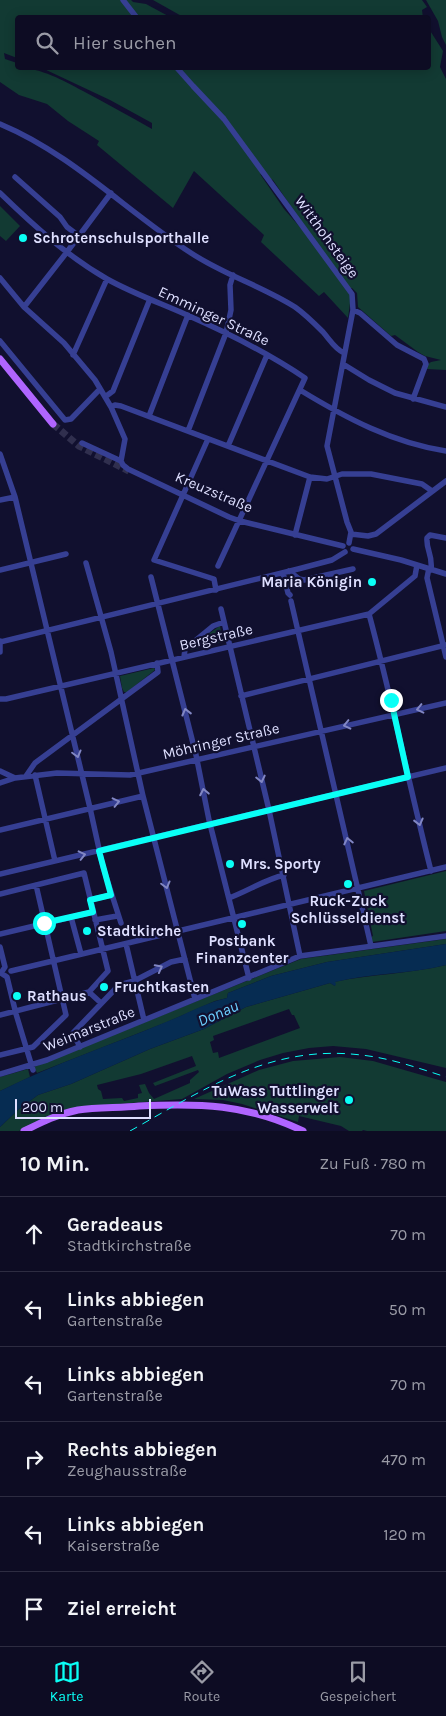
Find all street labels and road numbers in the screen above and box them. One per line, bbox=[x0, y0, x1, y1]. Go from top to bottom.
street label: Witthohsteige bbox=[291, 192, 363, 282]
street label: Emminger Straße bbox=[156, 282, 272, 350]
street label: Kreuzstraße bbox=[172, 468, 256, 516]
street label: Bergstraße bbox=[178, 620, 254, 654]
street label: Möhringer Straße bbox=[161, 719, 281, 763]
street label: Weimarstraße bbox=[41, 1003, 137, 1055]

